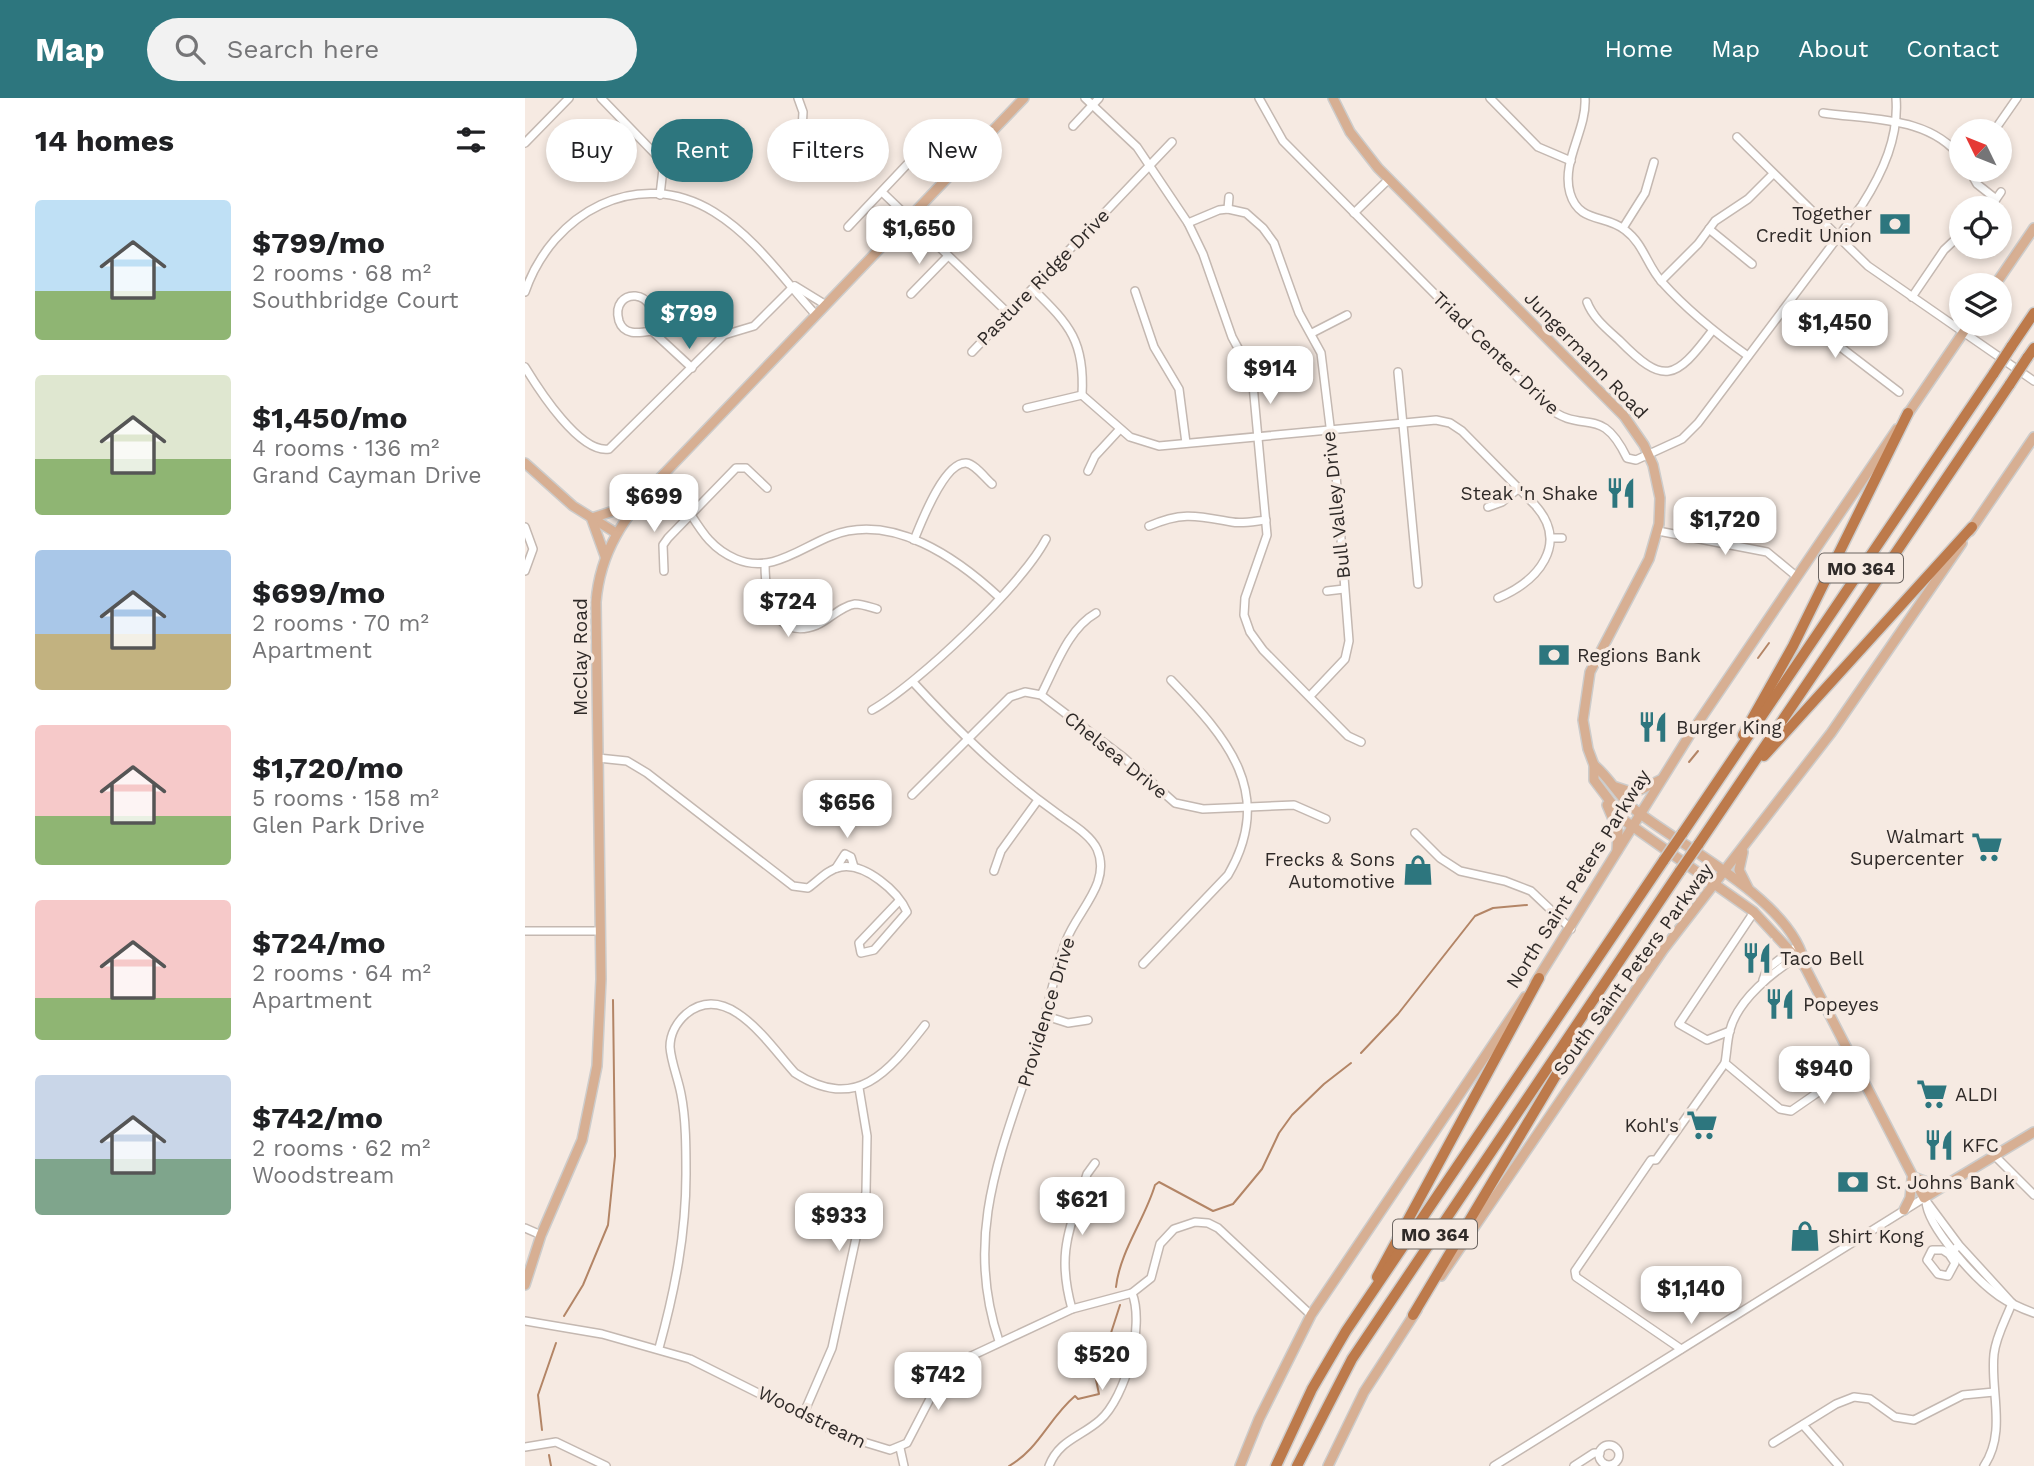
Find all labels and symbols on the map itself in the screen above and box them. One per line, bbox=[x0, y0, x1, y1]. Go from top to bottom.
north arrow bbox=[1949, 119, 2013, 182]
place label: Together Credit Union bbox=[1756, 202, 1872, 247]
street label: Pasture Ridge Drive bbox=[972, 204, 1114, 350]
pin: $1,650 bbox=[862, 206, 976, 266]
bank icon: Together Credit Union bbox=[1878, 207, 1912, 241]
street label: Triad Center Drive bbox=[1428, 286, 1564, 420]
street label: Jungermann Road bbox=[1519, 287, 1653, 423]
pin: $799 bbox=[648, 292, 730, 351]
pin: $1,450 bbox=[1778, 300, 1892, 360]
pin: $914 bbox=[1229, 346, 1311, 406]
street label: Bull Valley Drive bbox=[1317, 430, 1355, 580]
pin: $699 bbox=[613, 474, 695, 534]
restaurant icon: Steak 'n Shake bbox=[1604, 476, 1638, 510]
place label: Steak 'n Shake bbox=[1461, 482, 1598, 505]
pin: $1,720 bbox=[1668, 498, 1782, 557]
road number: MO 364 bbox=[1819, 554, 1903, 582]
pin: $724 bbox=[747, 580, 829, 639]
street label: McClay Road bbox=[569, 598, 592, 716]
bank icon: Regions Bank bbox=[1537, 638, 1571, 672]
place label: Regions Bank bbox=[1577, 644, 1701, 667]
street label: Chelsea Drive bbox=[1060, 706, 1172, 804]
restaurant icon: Burger King bbox=[1636, 710, 1670, 744]
place label: Burger King bbox=[1676, 716, 1783, 739]
street label: North Saint Peters Parkway bbox=[1501, 765, 1655, 993]
pin: $656 bbox=[806, 780, 888, 840]
place label: Walmart Supercenter bbox=[1850, 825, 1964, 870]
supermarket icon: Walmart Supercenter bbox=[1970, 830, 2004, 864]
place label: Frecks & Sons Automotive bbox=[1264, 848, 1395, 893]
shop icon: Frecks & Sons Automotive bbox=[1401, 853, 1435, 887]
street label: South Saint Peters Parkway bbox=[1548, 858, 1718, 1080]
street label: Providence Drive bbox=[1012, 934, 1080, 1090]
restaurant icon: Taco Bell bbox=[1740, 941, 1774, 975]
place label: Taco Bell bbox=[1780, 947, 1864, 970]
restaurant icon: Popeyes bbox=[1763, 987, 1797, 1021]
place label: Popeyes bbox=[1803, 993, 1879, 1016]
pin: $940 bbox=[1783, 1046, 1865, 1106]
supermarket icon: ALDI bbox=[1915, 1077, 1949, 1111]
place label: ALDI bbox=[1955, 1083, 1998, 1106]
supermarket icon: Kohl's bbox=[1685, 1108, 1719, 1142]
place label: Kohl's bbox=[1625, 1114, 1679, 1137]
restaurant icon: KFC bbox=[1922, 1128, 1956, 1162]
place label: KFC bbox=[1962, 1134, 1999, 1157]
bank icon: St. Johns Bank bbox=[1836, 1165, 1870, 1199]
place label: St. Johns Bank bbox=[1876, 1171, 2015, 1194]
pin: $621 bbox=[1041, 1178, 1123, 1237]
pin: $933 bbox=[798, 1194, 880, 1253]
road number: MO 364 bbox=[1393, 1219, 1477, 1248]
shop icon: Shirt Kong bbox=[1788, 1219, 1822, 1253]
place label: Shirt Kong bbox=[1828, 1225, 1924, 1248]
pin: $1,140 bbox=[1634, 1266, 1748, 1326]
pin: $520 bbox=[1061, 1332, 1143, 1392]
pin: $742 bbox=[897, 1352, 979, 1412]
street label: Woodstream bbox=[754, 1381, 870, 1453]

